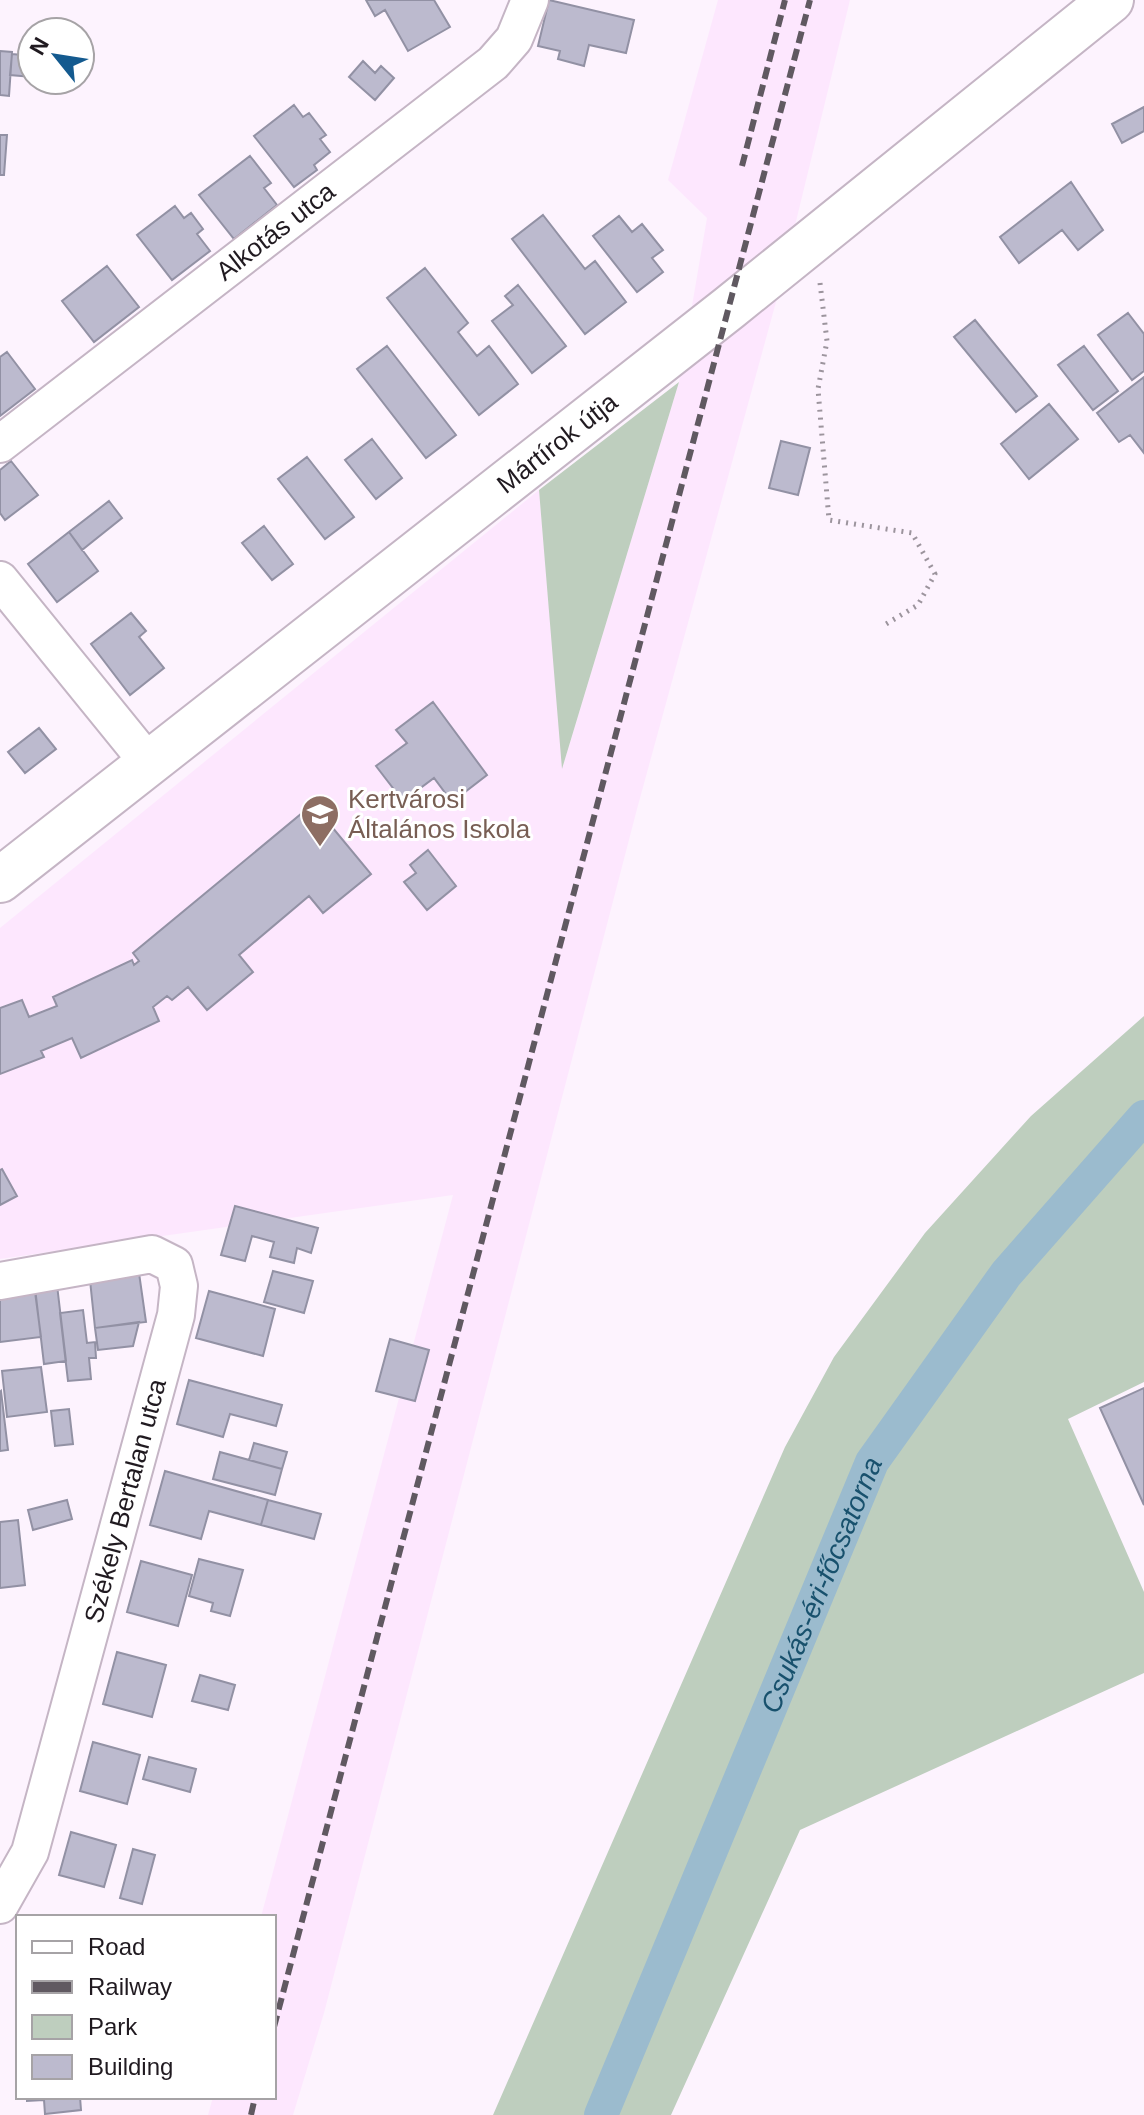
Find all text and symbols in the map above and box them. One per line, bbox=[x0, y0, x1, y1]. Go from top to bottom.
north arrow bbox=[16, 16, 96, 96]
text: N bbox=[24, 33, 54, 59]
street label: Alkotás utca bbox=[210, 176, 341, 286]
street label: Mártírok útja bbox=[491, 386, 624, 499]
place label: Kertvárosi Általános Iskola bbox=[348, 784, 531, 844]
school or university icon: Kertvárosi Általános Iskola bbox=[299, 793, 341, 848]
street label: Székely Bertalan utca bbox=[78, 1375, 172, 1626]
water label: Csukás-éri-főcsatorna bbox=[755, 1453, 888, 1717]
legend bbox=[16, 1915, 276, 2099]
text: Road bbox=[88, 1933, 145, 1960]
text: Railway bbox=[88, 1973, 172, 2000]
text: Park bbox=[88, 2013, 138, 2040]
text: Building bbox=[88, 2053, 173, 2080]

